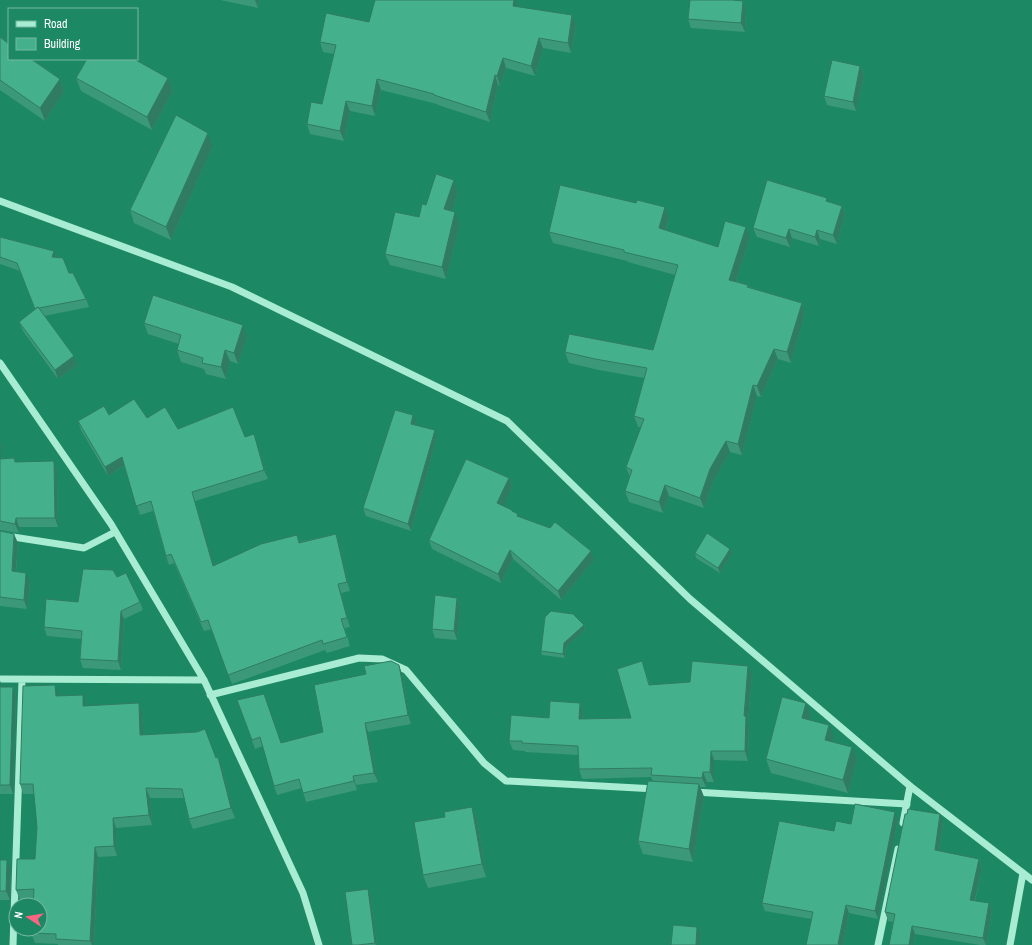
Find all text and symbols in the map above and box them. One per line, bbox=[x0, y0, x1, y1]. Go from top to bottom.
legend bbox=[8, 8, 138, 60]
text: Road bbox=[44, 16, 68, 32]
text: Building bbox=[44, 36, 81, 52]
north arrow bbox=[8, 897, 48, 937]
text: N bbox=[11, 910, 26, 920]

